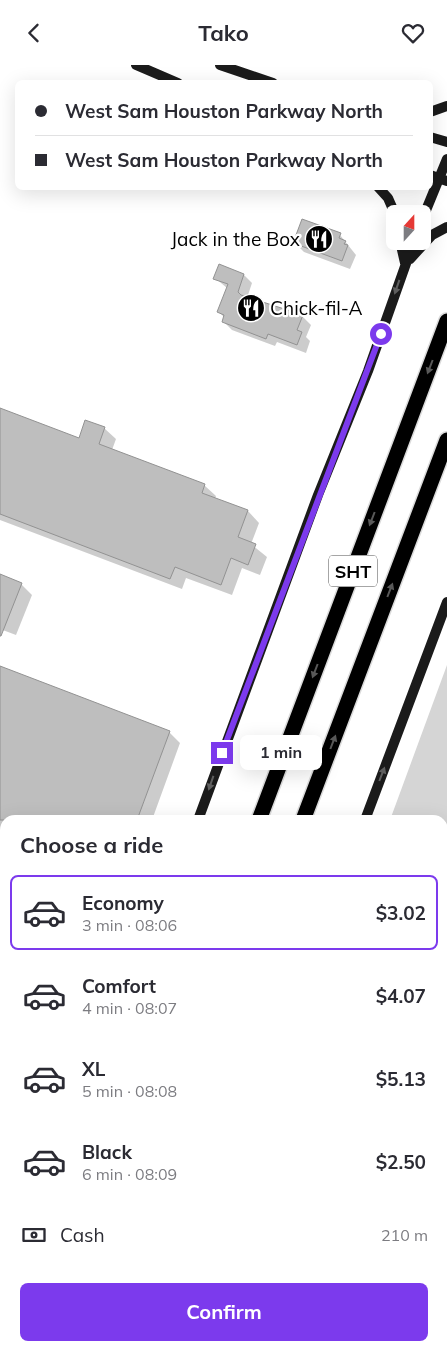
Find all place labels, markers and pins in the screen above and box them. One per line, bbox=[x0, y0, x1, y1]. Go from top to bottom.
restaurant icon: Jack in the Box bbox=[304, 224, 334, 254]
place label: Jack in the Box bbox=[171, 227, 300, 251]
restaurant icon: Chick-fil-A bbox=[236, 293, 266, 323]
place label: Chick-fil-A bbox=[270, 296, 363, 320]

